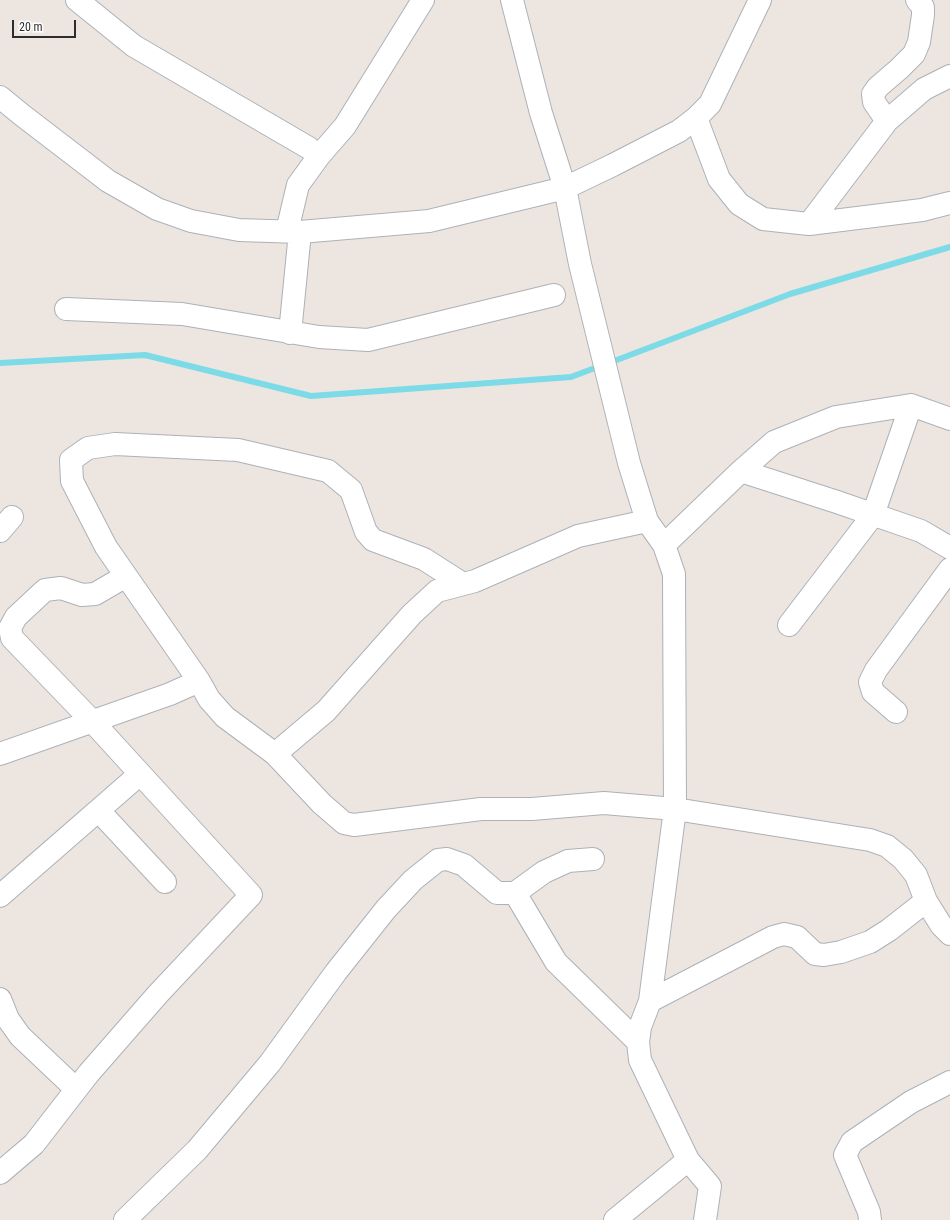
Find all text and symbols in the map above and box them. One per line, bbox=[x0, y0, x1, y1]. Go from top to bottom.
scale bar bbox=[14, 12, 78, 38]
text: 20 m bbox=[19, 20, 43, 34]

